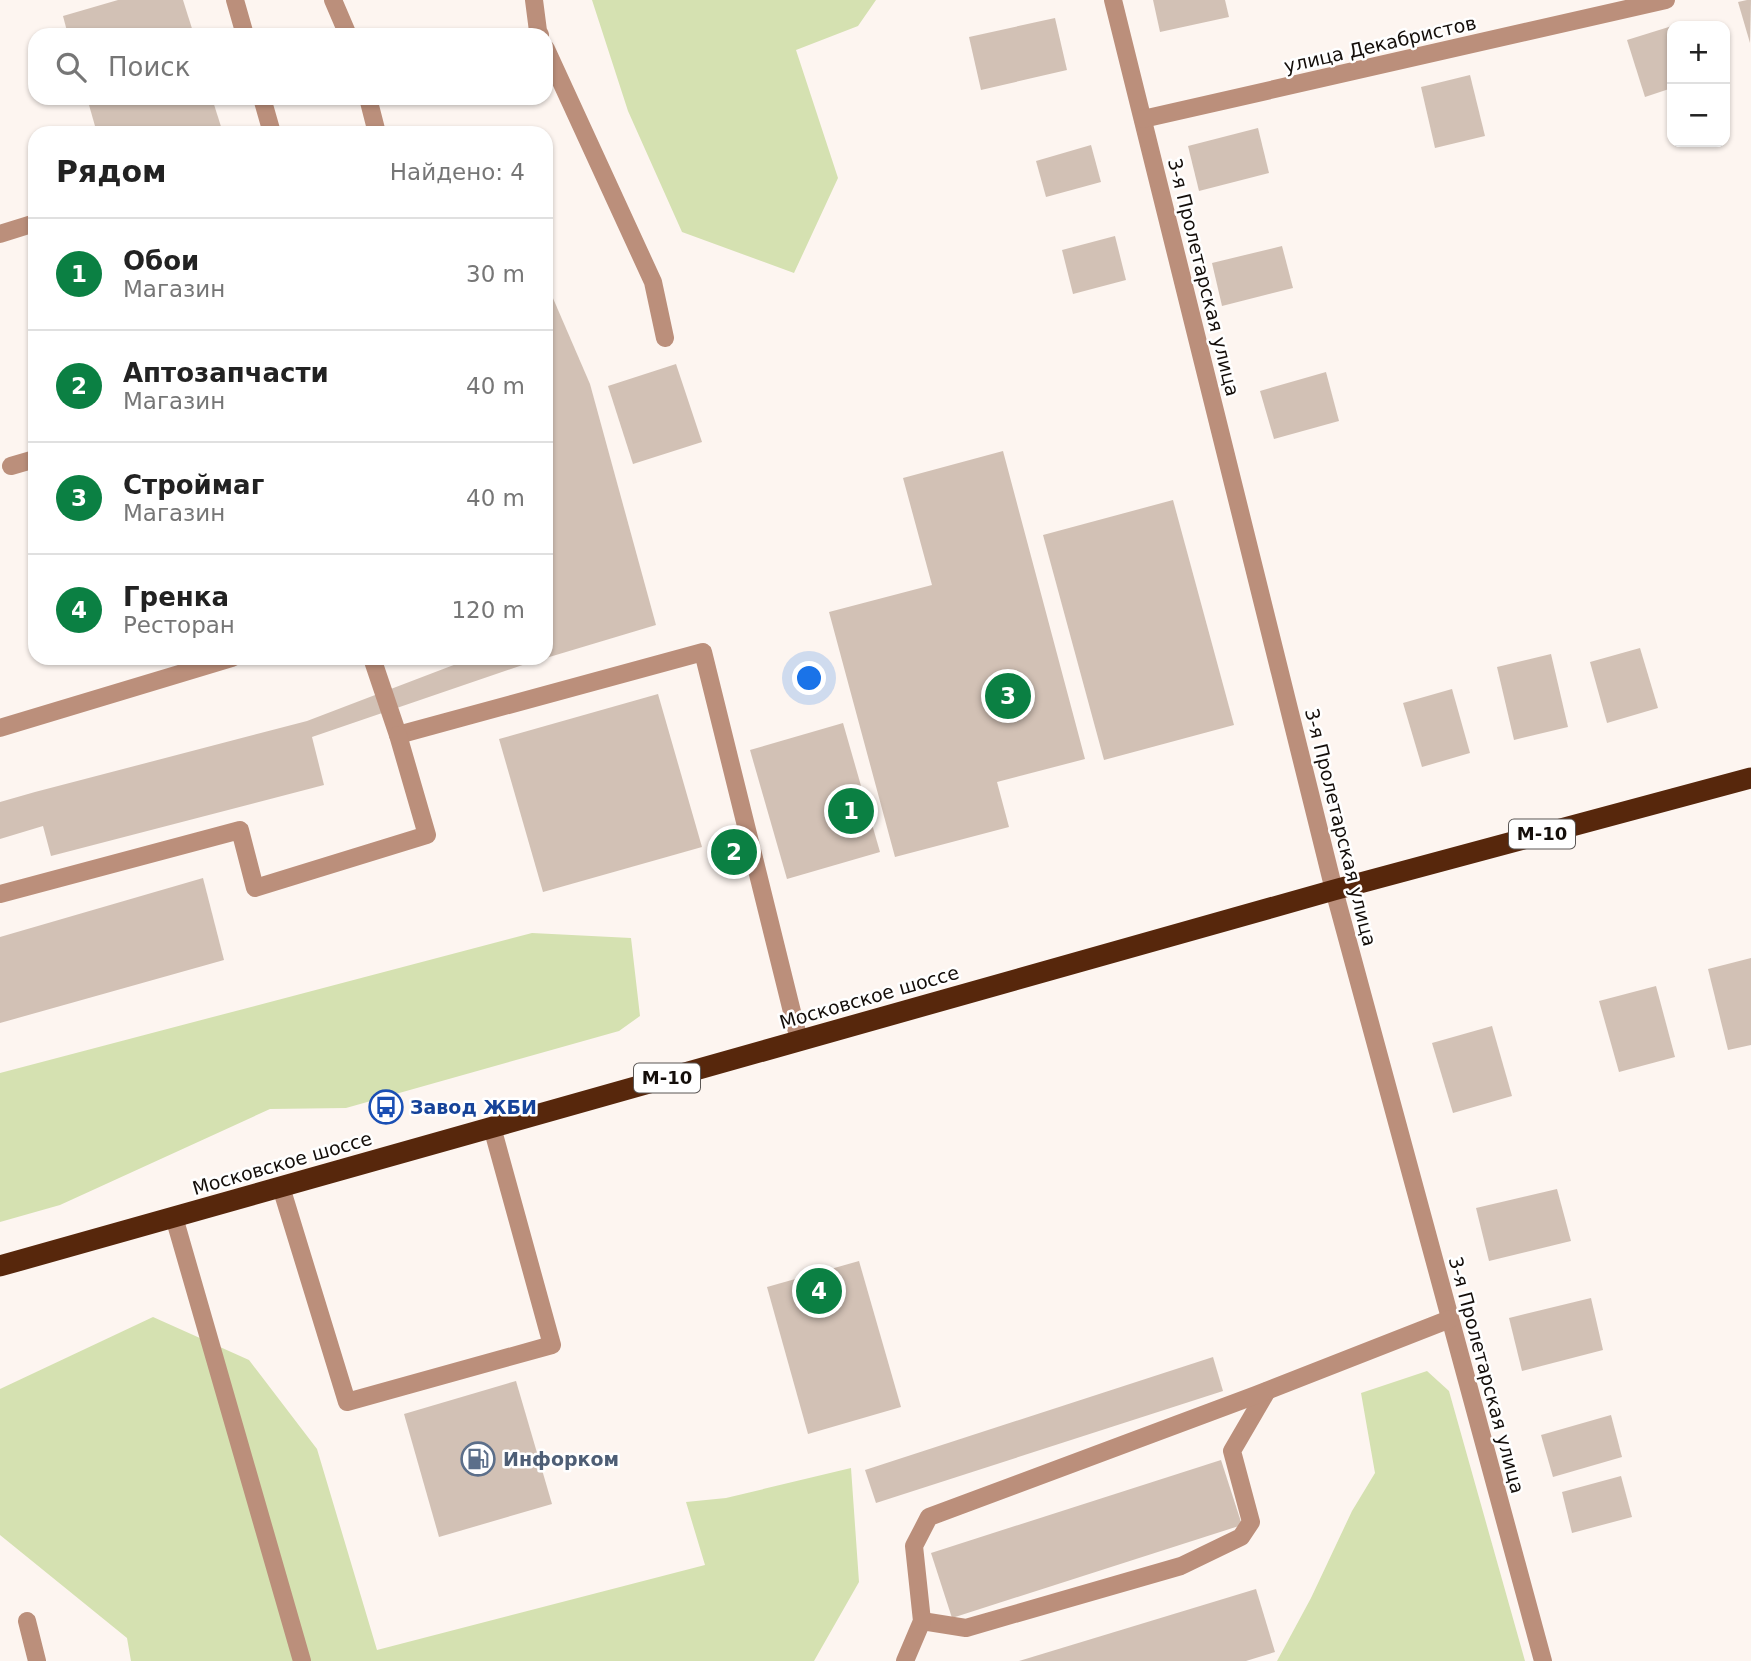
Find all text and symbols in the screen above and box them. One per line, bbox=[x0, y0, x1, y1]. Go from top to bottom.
street label: улица Декабристов bbox=[1282, 11, 1478, 77]
map controls bbox=[1667, 21, 1730, 147]
button: + bbox=[1667, 21, 1730, 84]
search box bbox=[28, 28, 553, 105]
icon: search bbox=[52, 48, 90, 86]
text: Поиск bbox=[108, 52, 190, 82]
button: − bbox=[1667, 84, 1730, 147]
text: Рядом bbox=[56, 154, 167, 189]
street label: 3-я Пролетарская улица bbox=[1164, 156, 1244, 398]
text: Найдено: 4 bbox=[390, 159, 525, 185]
text: Обои bbox=[123, 246, 199, 276]
text: 1 bbox=[71, 261, 87, 287]
text: 30 m bbox=[466, 261, 525, 287]
text: Магазин bbox=[123, 276, 225, 302]
text: Аптозапчасти bbox=[123, 358, 329, 388]
text: 2 bbox=[71, 373, 87, 399]
text: 40 m bbox=[466, 373, 525, 399]
text: Магазин bbox=[123, 388, 225, 414]
text: Строймаг bbox=[123, 470, 264, 500]
text: 3 bbox=[71, 485, 87, 511]
text: 40 m bbox=[466, 485, 525, 511]
text: Магазин bbox=[123, 500, 225, 526]
text: Гренка bbox=[123, 582, 229, 612]
text: 4 bbox=[71, 597, 87, 623]
text: 120 m bbox=[451, 597, 525, 623]
text: Ресторан bbox=[123, 612, 235, 638]
your location bbox=[792, 661, 826, 695]
pin: 3 bbox=[985, 670, 1031, 722]
street label: 3-я Пролетарская улица bbox=[1301, 706, 1381, 948]
pin: 1 bbox=[828, 785, 874, 837]
road number: М-10 bbox=[1509, 820, 1575, 848]
pin: 2 bbox=[711, 826, 757, 878]
street label: Московское шоссе bbox=[777, 961, 961, 1033]
road number: М-10 bbox=[634, 1064, 700, 1092]
bus stop icon: Завод ЖБИ bbox=[367, 1088, 405, 1126]
place label: Завод ЖБИ bbox=[410, 1096, 537, 1118]
street label: Московское шоссе bbox=[190, 1127, 374, 1199]
street label: 3-я Пролетарская улица bbox=[1445, 1254, 1529, 1496]
pin: 4 bbox=[796, 1265, 842, 1317]
fuel station icon: Инфорком bbox=[459, 1440, 497, 1478]
place label: Инфорком bbox=[503, 1448, 619, 1470]

